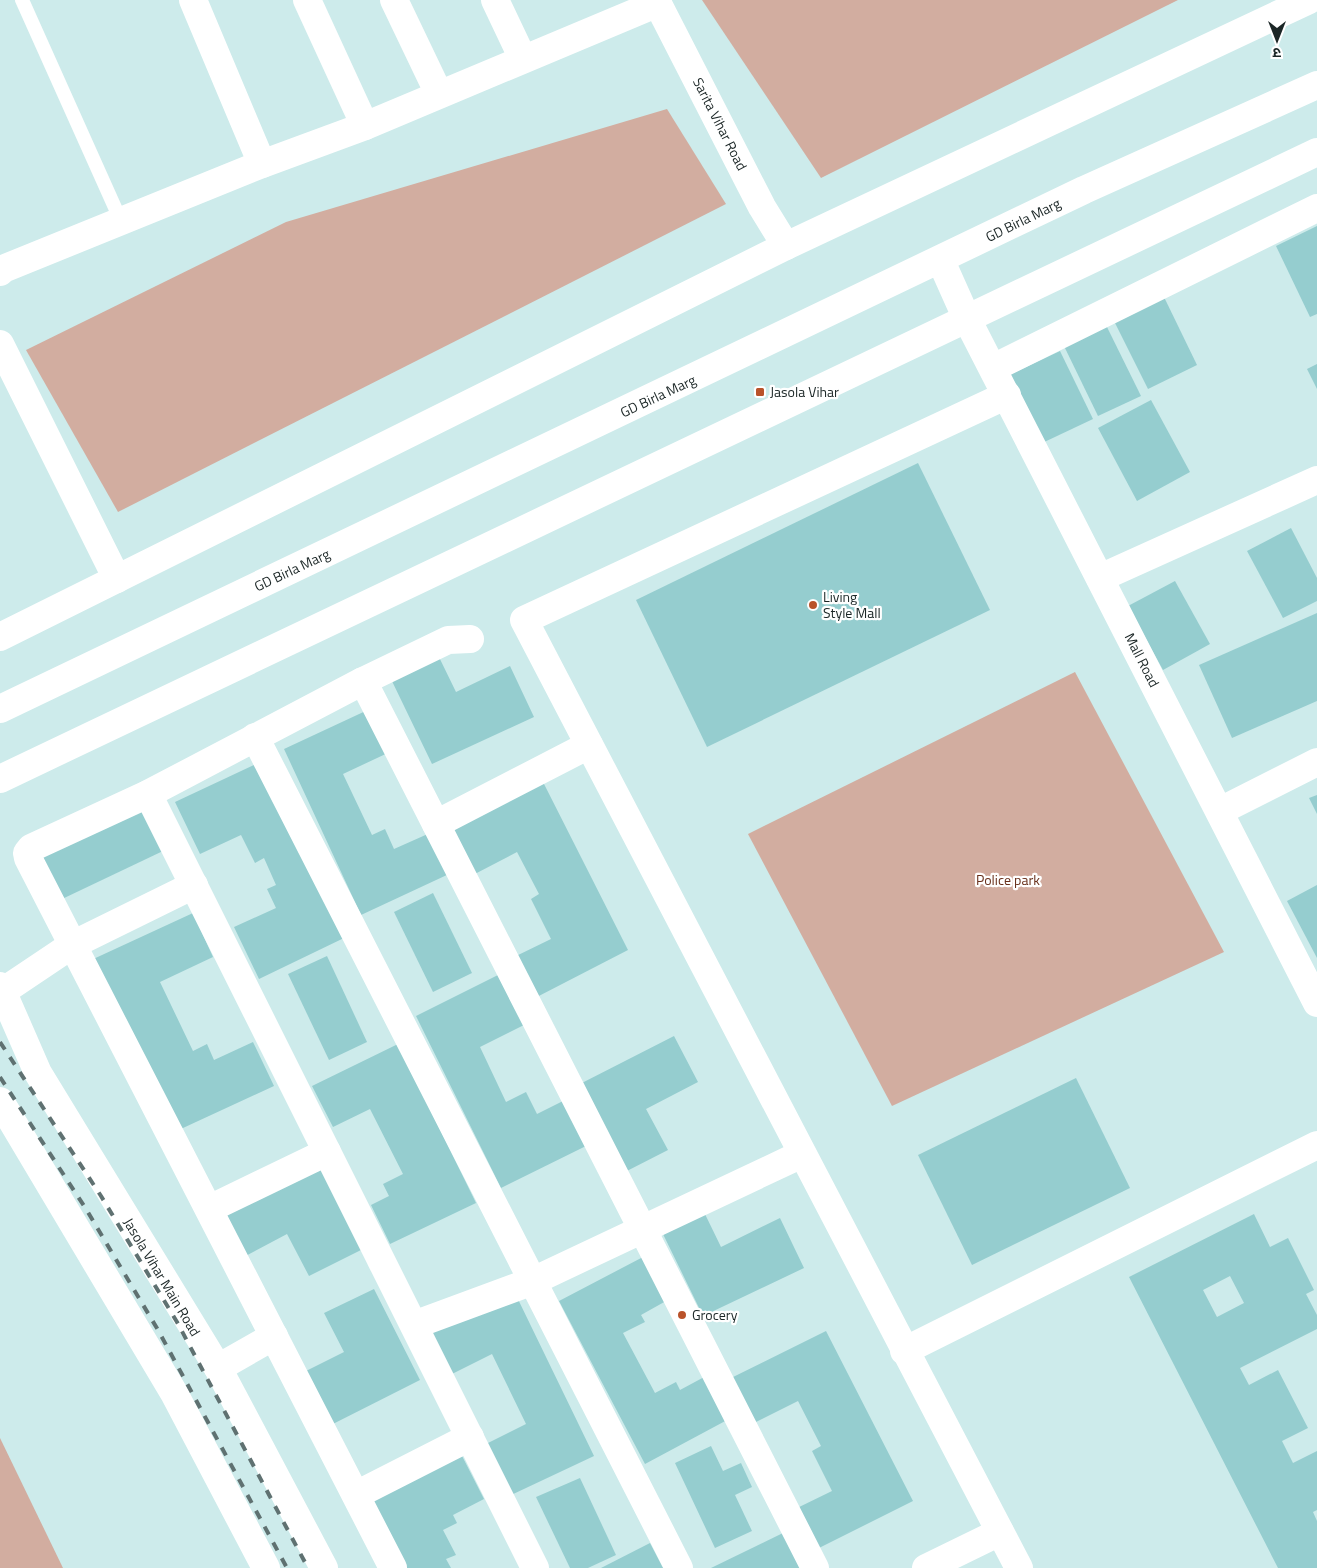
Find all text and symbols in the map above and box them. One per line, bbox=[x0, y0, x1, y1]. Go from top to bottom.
north arrow bbox=[1252, 15, 1302, 65]
text: उ bbox=[1272, 43, 1281, 64]
street label: Sarita Vihar Road bbox=[688, 74, 753, 174]
street label: GD Birla Marg bbox=[982, 192, 1064, 247]
street label: GD Birla Marg bbox=[617, 369, 699, 422]
place label: Jasola Vihar bbox=[770, 381, 839, 402]
marker: Jasola Vihar bbox=[754, 386, 766, 398]
street label: GD Birla Marg bbox=[251, 543, 333, 596]
place label: Living Style Mall bbox=[823, 586, 881, 623]
marker: Living Style Mall bbox=[807, 599, 819, 611]
street label: Mall Road bbox=[1120, 629, 1165, 691]
park label: Police park bbox=[976, 869, 1040, 890]
street label: Jasola Vihar Main Road bbox=[119, 1214, 206, 1340]
place label: Grocery bbox=[692, 1304, 738, 1325]
marker: Grocery bbox=[676, 1309, 688, 1321]

